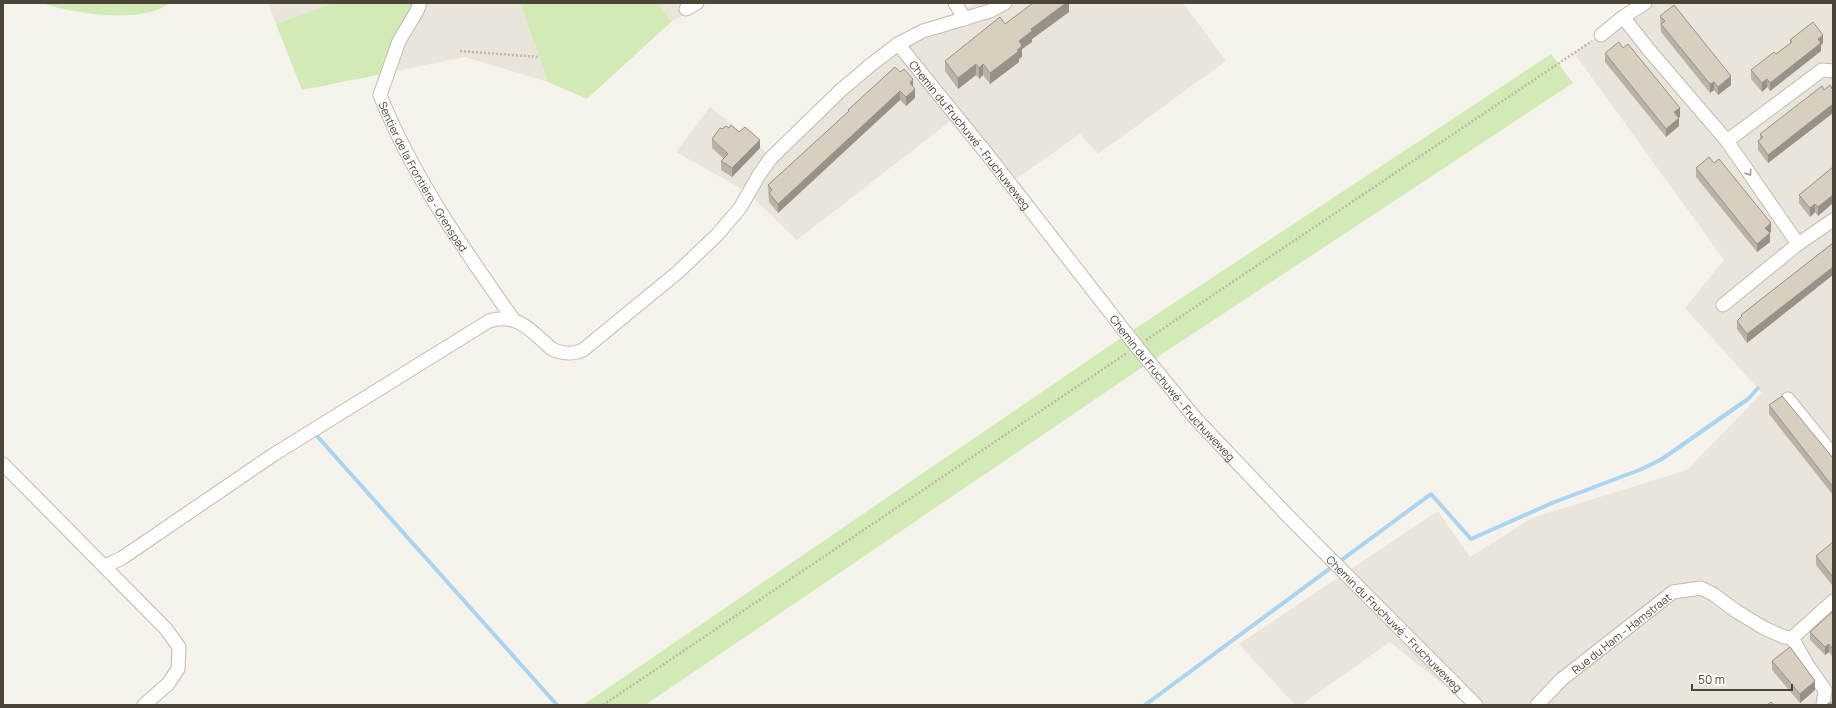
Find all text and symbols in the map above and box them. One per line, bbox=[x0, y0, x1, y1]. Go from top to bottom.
street label: Chemin du Fruchuwé - Fruchuweweg bbox=[906, 57, 1035, 212]
street label: Sentier de la Frontière - Grenspad bbox=[376, 99, 471, 254]
one-way arrow bbox=[1744, 169, 1752, 176]
street label: Chemin du Fruchuwé - Fruchuweweg bbox=[1107, 311, 1239, 464]
street label: Chemin du Fruchuwé - Fruchuweweg bbox=[1324, 552, 1466, 695]
street label: Rue du Ham - Hamstraat bbox=[1568, 589, 1674, 677]
scale bar bbox=[1692, 666, 1792, 692]
text: 50 m bbox=[1698, 671, 1725, 688]

